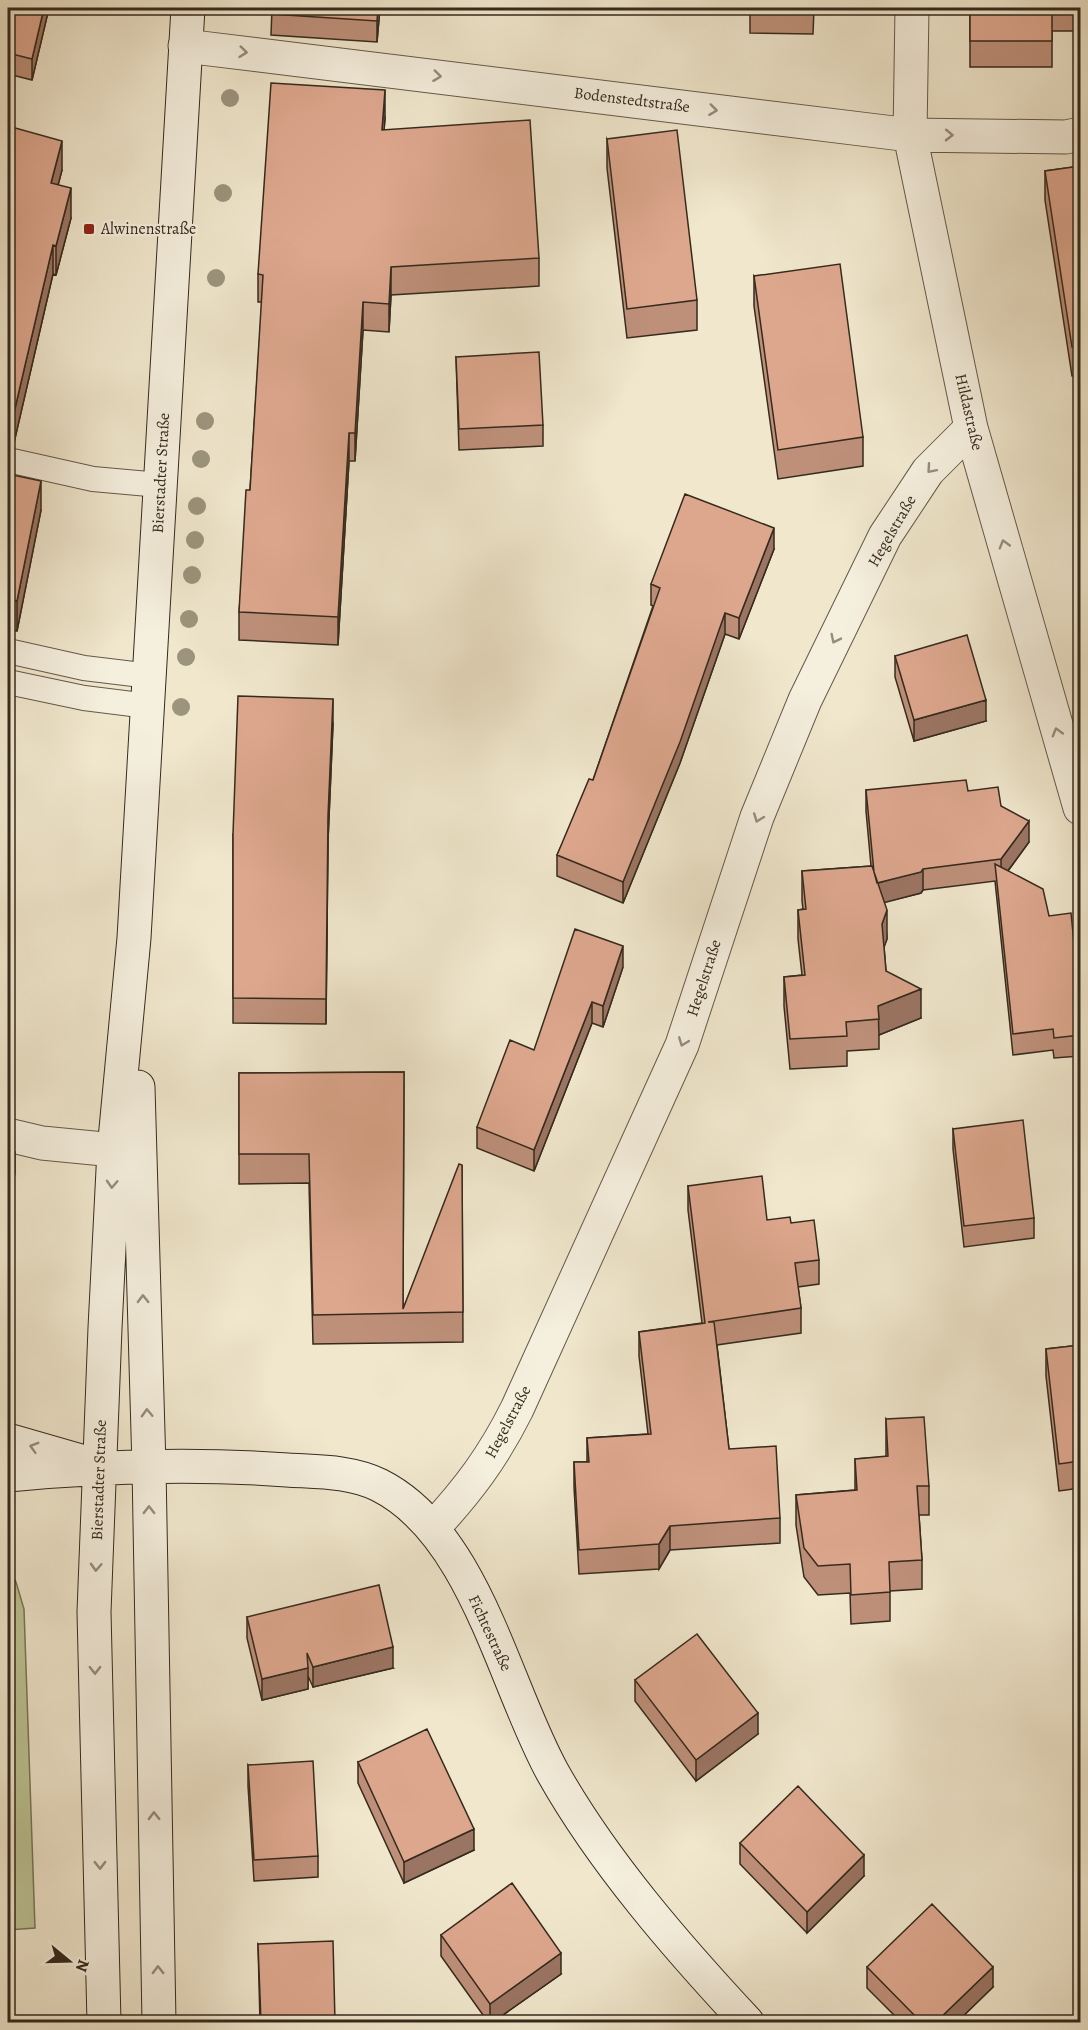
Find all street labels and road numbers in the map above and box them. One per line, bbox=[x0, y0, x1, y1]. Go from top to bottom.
street label: Bodenstedtstraße bbox=[573, 82, 691, 118]
street label: Hildastraße bbox=[949, 371, 989, 453]
street label: Bierstadter Straße bbox=[147, 412, 175, 534]
street label: Hegelstraße bbox=[863, 491, 921, 571]
street label: Hegelstraße bbox=[681, 937, 727, 1019]
street label: Hegelstraße bbox=[480, 1382, 536, 1462]
street label: Bierstadter Straße bbox=[86, 1419, 112, 1541]
street label: Fichtestraße bbox=[463, 1591, 517, 1675]

